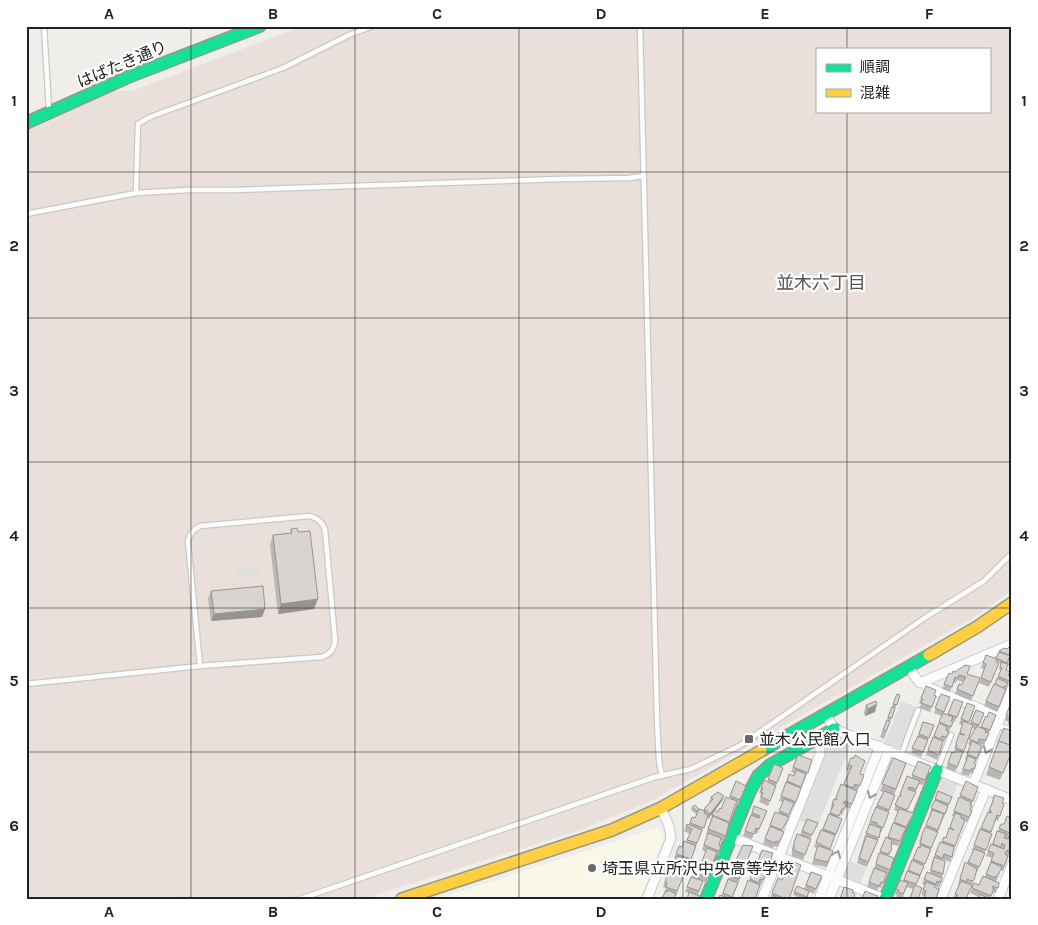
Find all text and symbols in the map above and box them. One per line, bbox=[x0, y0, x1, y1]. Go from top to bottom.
text: A bbox=[104, 4, 114, 23]
text: B bbox=[268, 4, 278, 23]
text: C bbox=[432, 4, 442, 23]
text: D bbox=[596, 4, 607, 23]
text: E bbox=[760, 4, 770, 23]
text: F bbox=[925, 4, 934, 23]
street label: はばたき通り bbox=[74, 36, 170, 92]
legend bbox=[816, 48, 990, 112]
text: 順調 bbox=[860, 58, 890, 76]
text: 混雑 bbox=[860, 84, 890, 102]
text: 1 bbox=[11, 91, 17, 110]
text: 1 bbox=[1021, 91, 1027, 110]
text: 2 bbox=[9, 236, 19, 255]
text: 2 bbox=[1019, 236, 1029, 255]
district label: 並木六丁目 bbox=[776, 272, 866, 294]
text: 3 bbox=[9, 381, 19, 400]
text: 3 bbox=[1019, 381, 1029, 400]
text: 4 bbox=[9, 526, 19, 545]
text: 4 bbox=[1019, 526, 1029, 545]
text: 5 bbox=[9, 671, 19, 690]
text: 5 bbox=[1019, 671, 1029, 690]
place label: 並木公民館入口 bbox=[759, 730, 871, 749]
marker: 並木公民館入口 bbox=[743, 733, 755, 745]
one-way arrow bbox=[983, 746, 993, 754]
one-way arrow bbox=[867, 790, 877, 799]
text: 6 bbox=[9, 816, 19, 835]
text: 6 bbox=[1019, 816, 1029, 835]
one-way arrow bbox=[831, 850, 841, 858]
place label: 埼玉県立所沢中央高等学校 bbox=[602, 859, 794, 878]
marker: 埼玉県立所沢中央高等学校 bbox=[586, 862, 598, 874]
text: A bbox=[104, 902, 114, 921]
text: B bbox=[268, 902, 278, 921]
text: C bbox=[432, 902, 442, 921]
text: D bbox=[596, 902, 607, 921]
text: E bbox=[760, 902, 770, 921]
text: F bbox=[925, 902, 934, 921]

